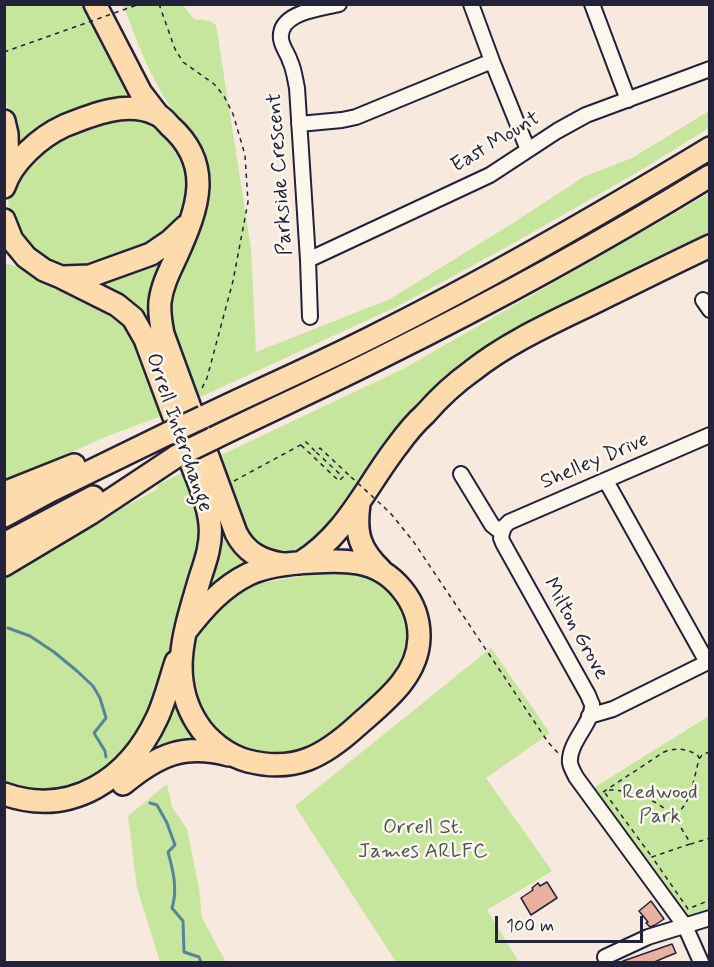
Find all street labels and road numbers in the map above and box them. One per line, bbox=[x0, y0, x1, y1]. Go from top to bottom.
street label: Parkside Crescent bbox=[263, 92, 299, 256]
street label: East Mount bbox=[447, 107, 545, 179]
street label: Orrell Interchange bbox=[139, 350, 217, 516]
street label: Shelley Drive bbox=[537, 428, 653, 496]
street label: Milton Grove bbox=[537, 574, 613, 684]

